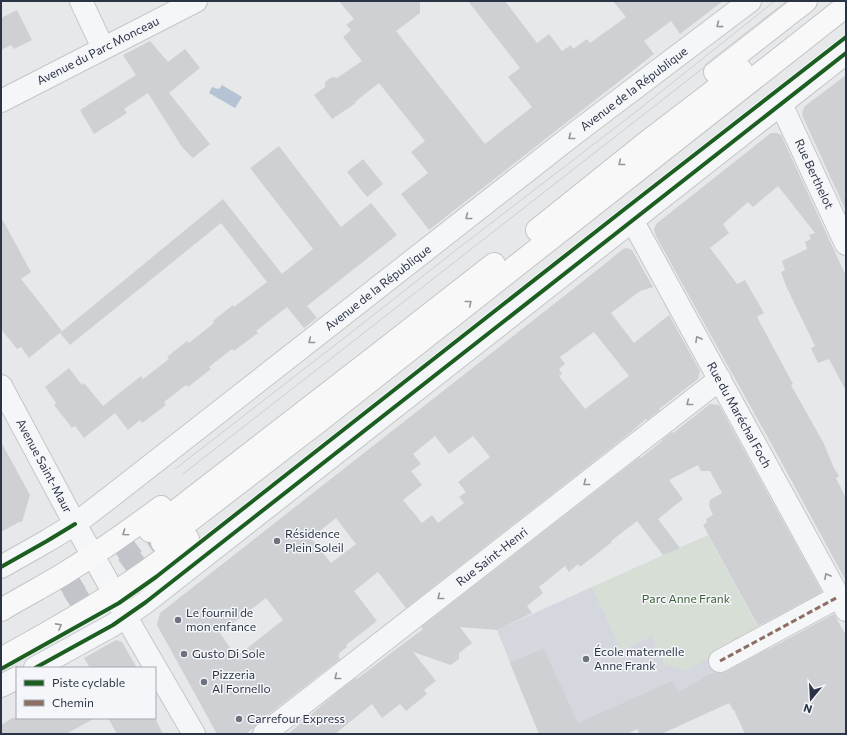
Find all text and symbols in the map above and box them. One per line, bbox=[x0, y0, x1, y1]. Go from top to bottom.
street label: Avenue du Parc Monceau bbox=[34, 13, 161, 87]
one-way arrow bbox=[716, 20, 723, 27]
street label: Avenue de la République bbox=[577, 43, 690, 133]
one-way arrow bbox=[568, 133, 575, 140]
street label: Rue Berthelot bbox=[793, 136, 837, 211]
one-way arrow bbox=[618, 158, 626, 165]
one-way arrow bbox=[466, 213, 473, 220]
street label: Avenue de la République bbox=[322, 242, 433, 333]
one-way arrow bbox=[464, 301, 471, 308]
one-way arrow bbox=[308, 336, 315, 343]
one-way arrow bbox=[695, 336, 703, 343]
street label: Rue du Maréchal Foch bbox=[705, 359, 775, 470]
one-way arrow bbox=[687, 398, 694, 405]
street label: Avenue Saint-Maur bbox=[14, 416, 76, 515]
one-way arrow bbox=[584, 478, 591, 485]
street label: Rue Saint-Henri bbox=[453, 524, 530, 588]
place label: Résidence Plein Soleil bbox=[285, 526, 344, 554]
one-way arrow bbox=[123, 528, 130, 535]
marker: Résidence Plein Soleil bbox=[272, 536, 282, 546]
one-way arrow bbox=[825, 573, 832, 580]
park label: Parc Anne Frank bbox=[642, 591, 731, 605]
one-way arrow bbox=[437, 592, 444, 599]
place label: Le fournil de mon enfance bbox=[186, 605, 256, 633]
marker: Le fournil de mon enfance bbox=[173, 615, 183, 625]
one-way arrow bbox=[55, 624, 62, 631]
place label: École maternelle Anne Frank bbox=[594, 644, 684, 672]
place label: Gusto Di Sole bbox=[192, 646, 265, 660]
marker: Gusto Di Sole bbox=[179, 649, 189, 659]
marker: École maternelle Anne Frank bbox=[581, 654, 591, 664]
legend bbox=[16, 667, 156, 719]
place label: Pizzeria Al Fornello bbox=[212, 667, 271, 695]
one-way arrow bbox=[335, 672, 342, 679]
text: Piste cyclable bbox=[52, 675, 125, 689]
marker: Pizzeria Al Fornello bbox=[199, 677, 209, 687]
north arrow bbox=[791, 679, 831, 719]
text: Chemin bbox=[52, 695, 94, 709]
text: N bbox=[802, 702, 814, 716]
place label: Carrefour Express bbox=[247, 711, 345, 725]
marker: Carrefour Express bbox=[234, 714, 244, 724]

